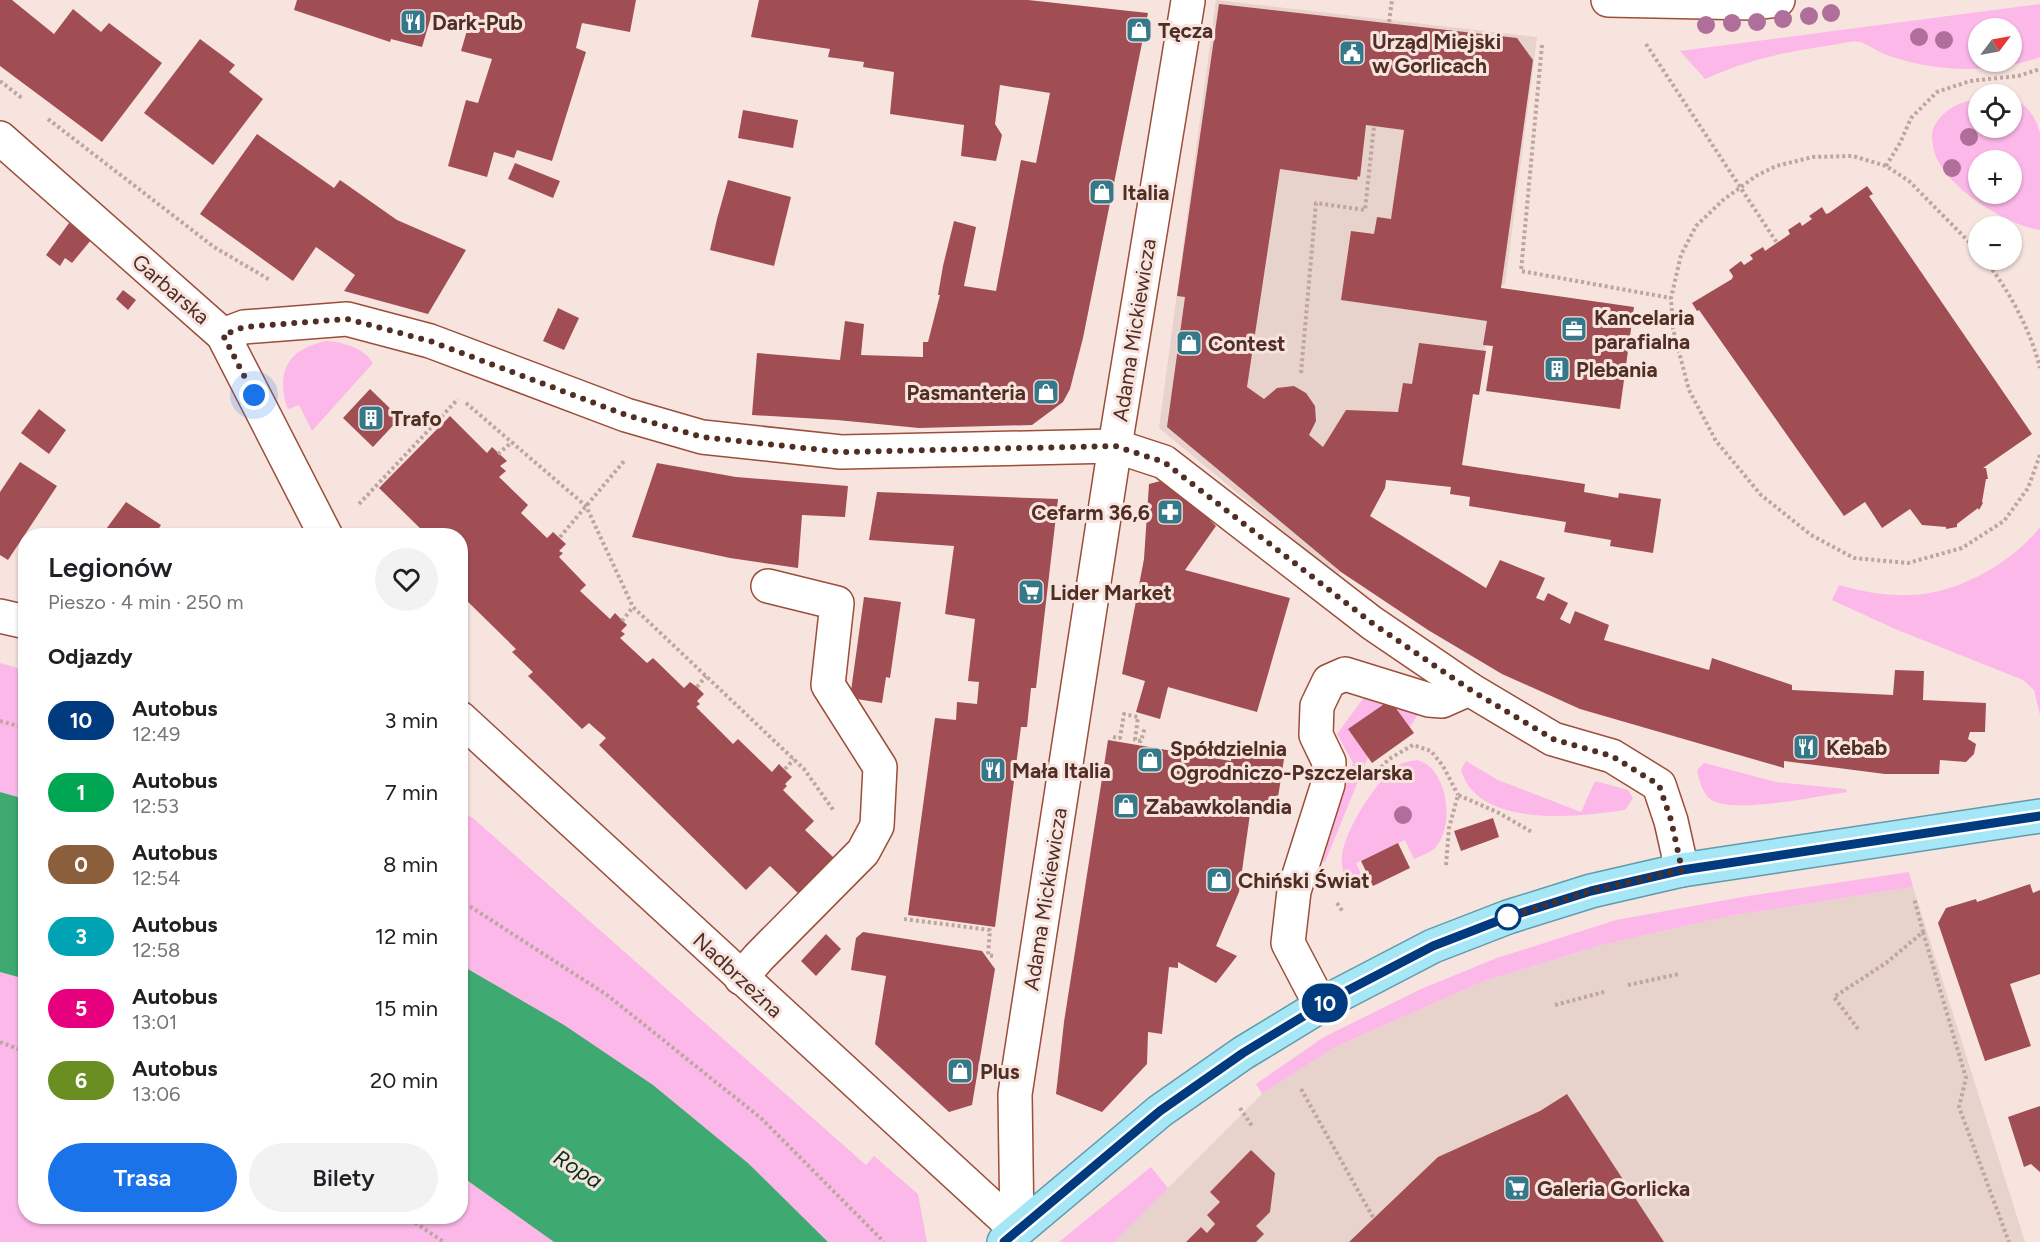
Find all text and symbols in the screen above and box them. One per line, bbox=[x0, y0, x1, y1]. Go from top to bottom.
restaurant icon: Dark-Pub bbox=[398, 7, 428, 37]
place label: Dark-Pub bbox=[432, 10, 523, 35]
shop icon: Tęcza bbox=[1124, 15, 1154, 45]
place label: Tęcza bbox=[1158, 18, 1213, 43]
north arrow bbox=[1968, 18, 2022, 72]
map controls bbox=[1968, 18, 2022, 270]
place label: Urząd Miejski w Gorlicach bbox=[1372, 29, 1501, 78]
public building icon: Urząd Miejski w Gorlicach bbox=[1337, 38, 1367, 68]
button: locate bbox=[1968, 84, 2022, 138]
button: + bbox=[1968, 150, 2022, 204]
shop icon: Italia bbox=[1087, 177, 1117, 207]
place label: Italia bbox=[1122, 180, 1169, 205]
button: − bbox=[1968, 216, 2022, 270]
street label: Adama Mickiewicza bbox=[1107, 237, 1161, 423]
street label: Garbarska bbox=[127, 249, 215, 329]
place label: Kancelaria parafialna bbox=[1594, 305, 1695, 354]
office icon: Kancelaria parafialna bbox=[1559, 314, 1589, 344]
shop icon: Contest bbox=[1174, 328, 1204, 358]
place label: Contest bbox=[1208, 331, 1285, 356]
building icon: Plebania bbox=[1542, 354, 1572, 384]
place label: Plebania bbox=[1576, 357, 1658, 382]
shop icon: Pasmanteria bbox=[1031, 377, 1061, 407]
your location bbox=[239, 380, 269, 410]
place label: Pasmanteria bbox=[907, 380, 1026, 405]
building icon: Trafo bbox=[356, 403, 386, 433]
place label: Trafo bbox=[391, 406, 442, 431]
pharmacy icon: Cefarm 36,6 bbox=[1155, 497, 1185, 527]
place label: Cefarm 36,6 bbox=[1031, 500, 1150, 525]
button: heart bbox=[375, 548, 438, 611]
text: Legionów bbox=[48, 550, 173, 584]
supermarket icon: Lider Market bbox=[1016, 577, 1046, 607]
place label: Lider Market bbox=[1050, 580, 1172, 605]
text: Pieszo · 4 min · 250 m bbox=[48, 590, 243, 614]
text: Odjazdy bbox=[48, 643, 133, 670]
text: Autobus bbox=[132, 695, 218, 722]
text: 3 min bbox=[384, 707, 438, 734]
text: 10 bbox=[70, 708, 92, 733]
text: 12:49 bbox=[132, 722, 180, 746]
restaurant icon: Kebab bbox=[1791, 732, 1821, 762]
place label: Kebab bbox=[1826, 735, 1887, 760]
place label: Spółdzielnia Ogrodniczo-Pszczelarska bbox=[1170, 736, 1413, 785]
shop icon: Spółdzielnia Ogrodniczo-Pszczelarska bbox=[1135, 745, 1165, 775]
restaurant icon: Mała Italia bbox=[978, 755, 1008, 785]
place label: Mała Italia bbox=[1012, 758, 1111, 783]
text: Autobus bbox=[132, 767, 218, 794]
text: 7 min bbox=[385, 779, 438, 806]
text: 1 bbox=[77, 780, 85, 805]
shop icon: Zabawkolandia bbox=[1111, 791, 1141, 821]
text: 12:53 bbox=[132, 794, 179, 818]
place label: Zabawkolandia bbox=[1146, 794, 1292, 819]
street label: Adama Mickiewicza bbox=[1018, 806, 1072, 992]
text: Autobus bbox=[132, 839, 218, 866]
text: 8 min bbox=[383, 851, 438, 878]
text: 0 bbox=[74, 852, 88, 877]
shop icon: Chiński Świat bbox=[1204, 865, 1234, 895]
text: 12:54 bbox=[132, 866, 180, 890]
place label: Chiński Świat bbox=[1238, 868, 1370, 893]
unlabelled marker bbox=[1495, 904, 1521, 930]
text: Autobus bbox=[132, 911, 218, 938]
text: 12 min bbox=[375, 923, 438, 950]
text: 3 bbox=[75, 924, 87, 949]
street label: Nadbrzeżna bbox=[688, 927, 788, 1023]
text: 12:58 bbox=[132, 938, 180, 962]
text: Autobus bbox=[132, 983, 218, 1010]
line badge: 10 bbox=[1298, 984, 1352, 1022]
text: 10 bbox=[1314, 991, 1336, 1016]
text: 15 min bbox=[375, 995, 438, 1022]
text: 5 bbox=[75, 996, 87, 1021]
text: 13:01 bbox=[132, 1010, 177, 1034]
text: Autobus bbox=[132, 1055, 218, 1082]
shop icon: Plus bbox=[945, 1056, 975, 1086]
place label: Plus bbox=[980, 1059, 1020, 1084]
text: 20 min bbox=[370, 1067, 438, 1094]
text: 6 bbox=[75, 1068, 87, 1093]
text: 13:06 bbox=[132, 1082, 180, 1106]
button: Trasa bbox=[48, 1143, 237, 1212]
button: Bilety bbox=[249, 1143, 438, 1212]
water label: Ropa bbox=[549, 1144, 607, 1194]
supermarket icon: Galeria Gorlicka bbox=[1502, 1173, 1532, 1203]
place label: Galeria Gorlicka bbox=[1537, 1176, 1690, 1201]

